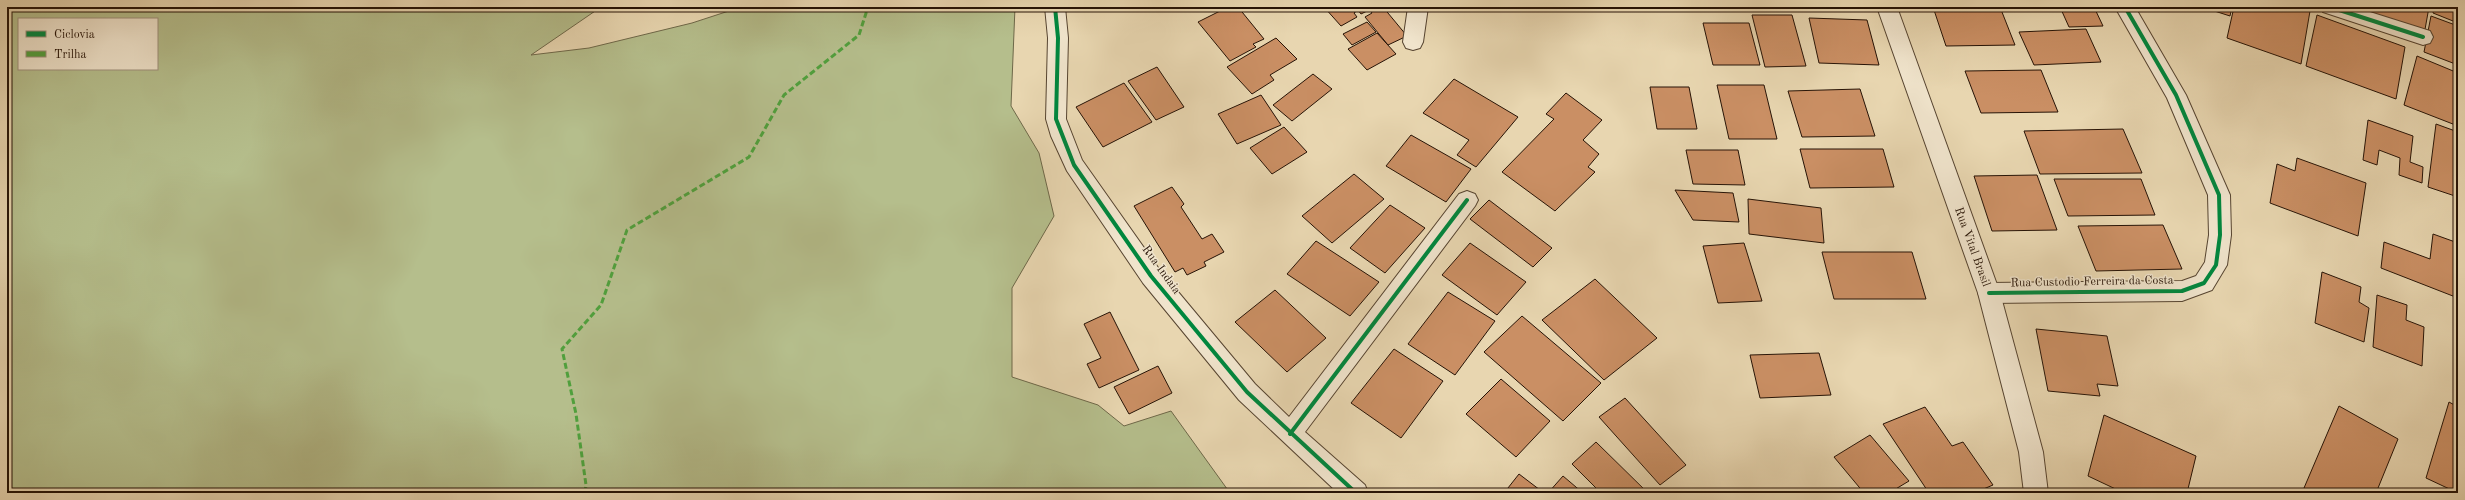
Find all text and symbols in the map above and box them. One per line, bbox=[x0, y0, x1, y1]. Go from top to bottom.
legend bbox=[18, 18, 158, 70]
text: Ciclovia bbox=[54, 29, 95, 41]
text: Trilha bbox=[54, 49, 86, 61]
street label: Rua Vital Brasil bbox=[1952, 206, 1992, 288]
street label: Rua Indaia bbox=[1139, 243, 1183, 297]
street label: Rua Custodio Ferreira da Costa bbox=[2010, 275, 2174, 289]

